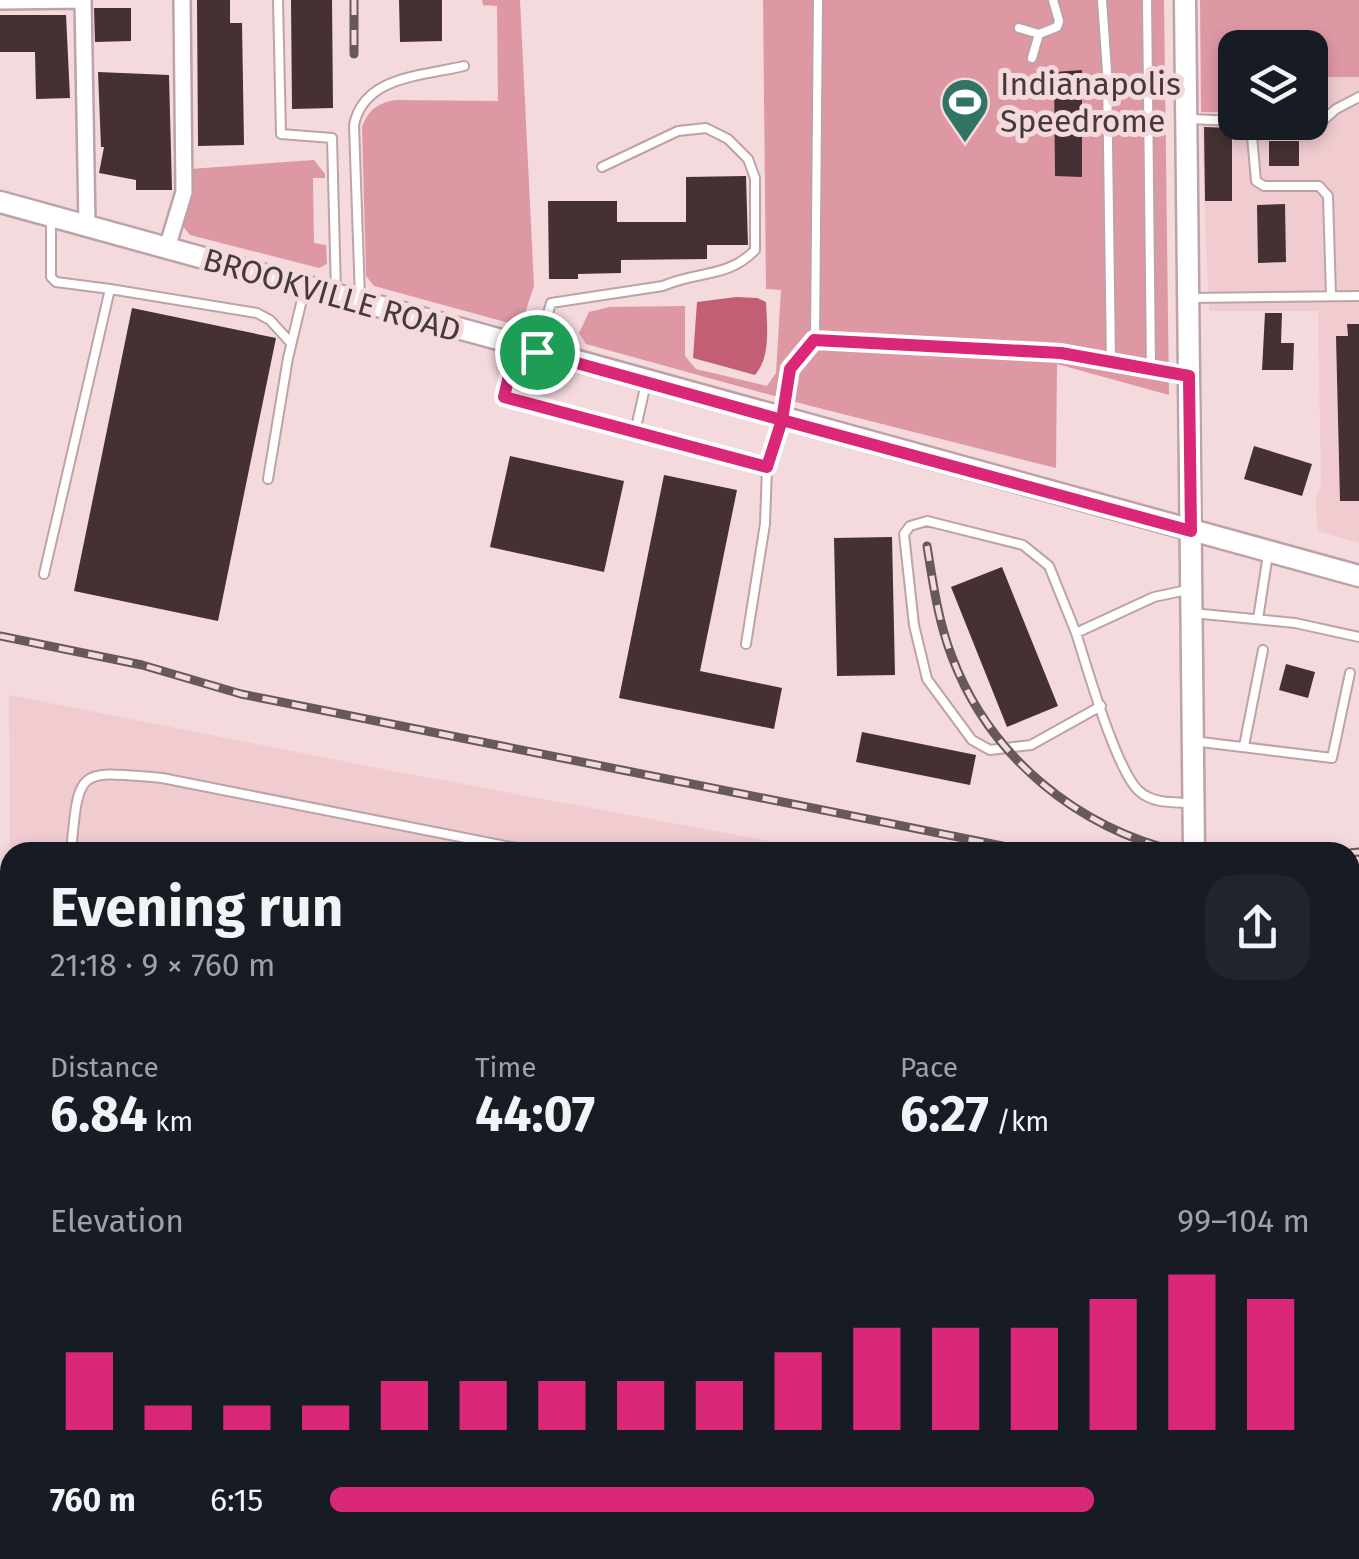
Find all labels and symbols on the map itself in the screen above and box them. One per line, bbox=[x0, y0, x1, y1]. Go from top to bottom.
place label: Indianapolis Speedrome bbox=[1000, 65, 1181, 140]
sports icon: Indianapolis Speedrome bbox=[939, 76, 991, 144]
street label: BROOKVILLE ROAD bbox=[199, 240, 465, 350]
pin bbox=[495, 310, 580, 395]

